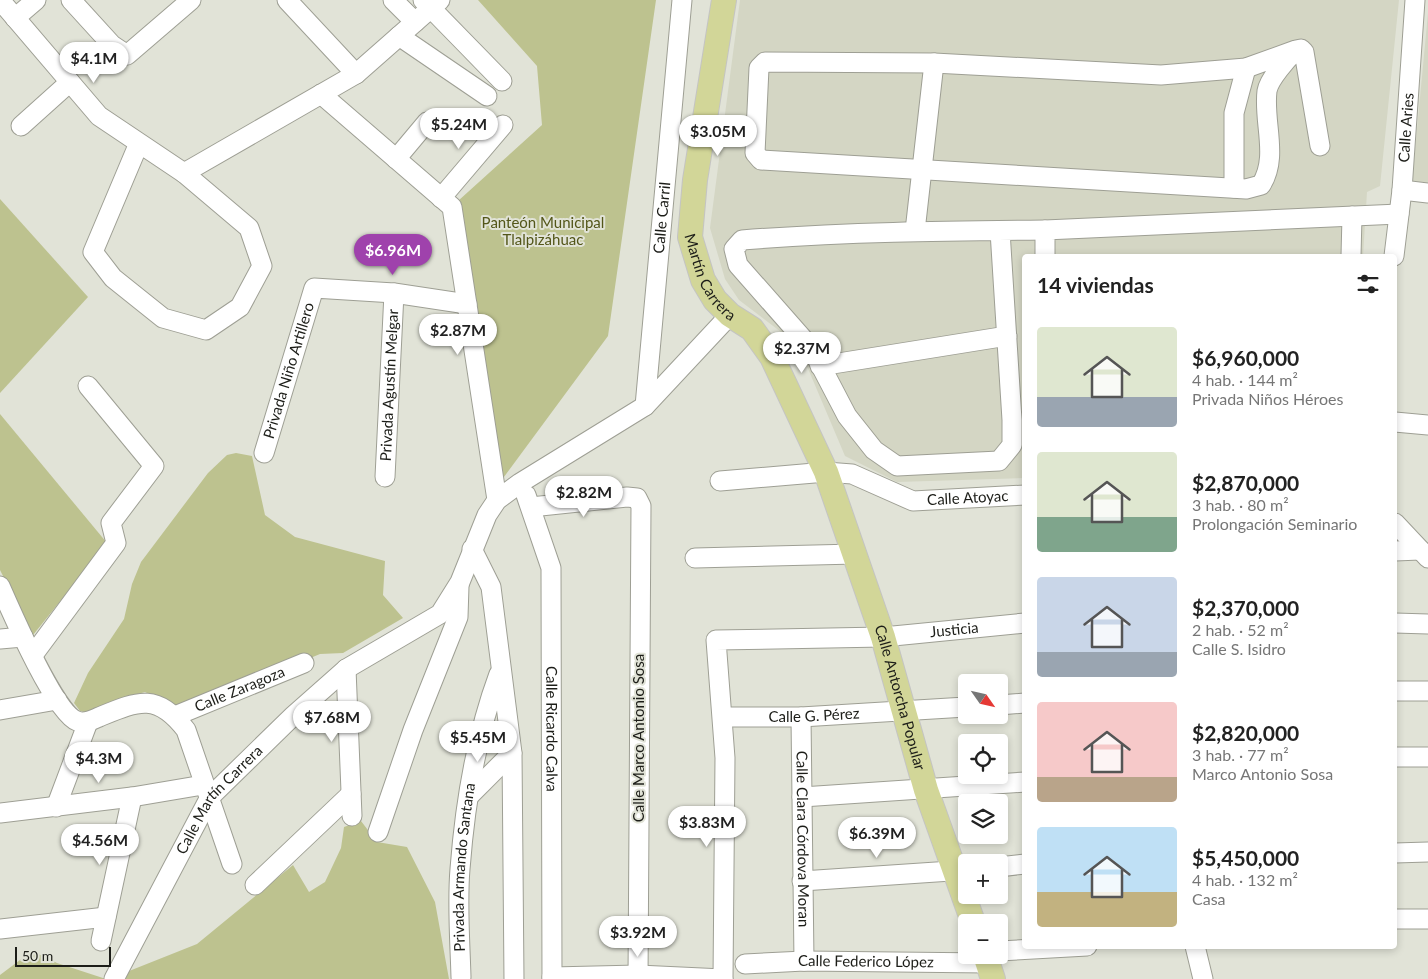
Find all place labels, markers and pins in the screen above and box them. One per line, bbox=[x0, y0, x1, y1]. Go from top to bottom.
pin: $4.1M bbox=[59, 42, 129, 84]
pin: $5.24M bbox=[418, 108, 500, 150]
pin: $3.05M bbox=[677, 114, 759, 157]
pin: $6.96M bbox=[352, 234, 434, 276]
pin: $2.87M bbox=[417, 314, 499, 356]
pin: $2.37M bbox=[761, 332, 843, 374]
pin: $2.82M bbox=[543, 476, 625, 518]
pin: $7.68M bbox=[291, 700, 373, 743]
pin: $5.45M bbox=[437, 720, 519, 763]
pin: $4.3M bbox=[64, 742, 134, 784]
pin: $3.83M bbox=[666, 806, 748, 848]
pin: $6.39M bbox=[836, 816, 918, 859]
pin: $4.56M bbox=[59, 824, 141, 866]
pin: $3.92M bbox=[597, 916, 679, 958]

